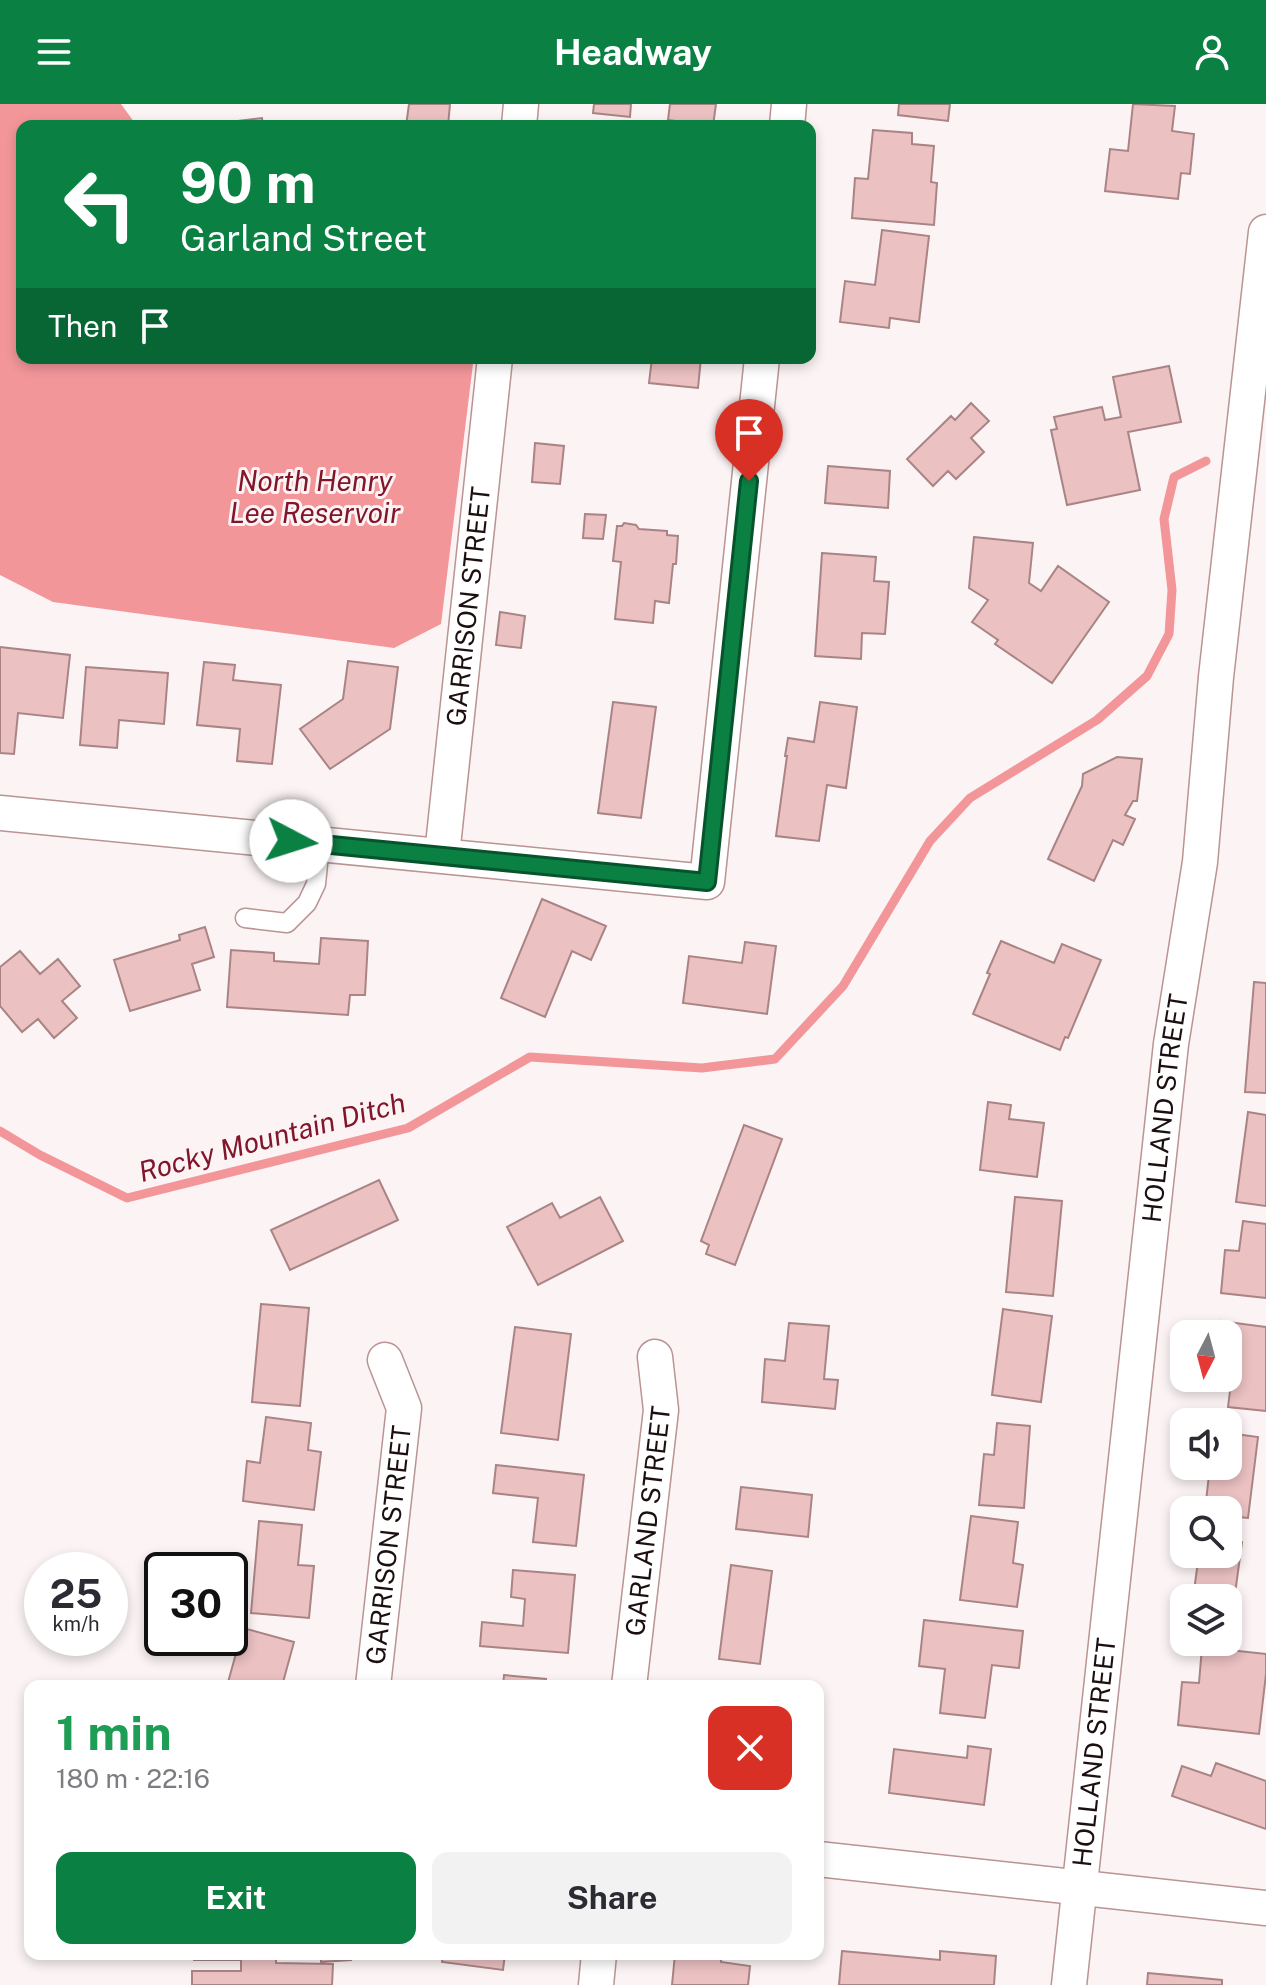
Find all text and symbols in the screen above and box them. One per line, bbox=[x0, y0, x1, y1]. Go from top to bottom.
icon: menu bbox=[32, 30, 76, 74]
icon: person bbox=[1190, 30, 1234, 74]
text: Headway bbox=[554, 31, 712, 73]
text: 90 m bbox=[180, 150, 316, 216]
icon: left bbox=[48, 152, 152, 256]
text: Garland Street bbox=[180, 217, 427, 259]
icon: arrive bbox=[133, 304, 177, 348]
text: Then bbox=[48, 308, 117, 344]
pin bbox=[715, 399, 783, 481]
icon: arrive bbox=[727, 411, 771, 455]
water label: North Henry Lee Reservoir bbox=[230, 464, 401, 529]
street label: GARRISON STREET bbox=[440, 485, 496, 728]
position arrow bbox=[249, 799, 333, 883]
street label: HOLLAND STREET bbox=[1136, 992, 1194, 1224]
water label: Rocky Mountain Ditch bbox=[135, 1085, 409, 1188]
north arrow bbox=[1170, 1320, 1242, 1392]
map controls bbox=[1170, 1320, 1242, 1656]
street label: GARLAND STREET bbox=[619, 1404, 676, 1638]
button: sound bbox=[1170, 1408, 1242, 1480]
street label: GARRISON STREET bbox=[360, 1424, 417, 1666]
button: search bbox=[1170, 1496, 1242, 1568]
speed limit sign: 30 bbox=[144, 1552, 248, 1656]
text: 25 bbox=[50, 1570, 102, 1617]
button: layers bbox=[1170, 1584, 1242, 1656]
text: km/h bbox=[52, 1612, 100, 1636]
street label: HOLLAND STREET bbox=[1066, 1636, 1122, 1868]
text: 1 min bbox=[56, 1704, 172, 1761]
button: close bbox=[708, 1706, 792, 1790]
text: 180 m · 22:16 bbox=[56, 1763, 210, 1794]
button: Exit bbox=[56, 1852, 416, 1944]
button: Share bbox=[432, 1852, 792, 1944]

